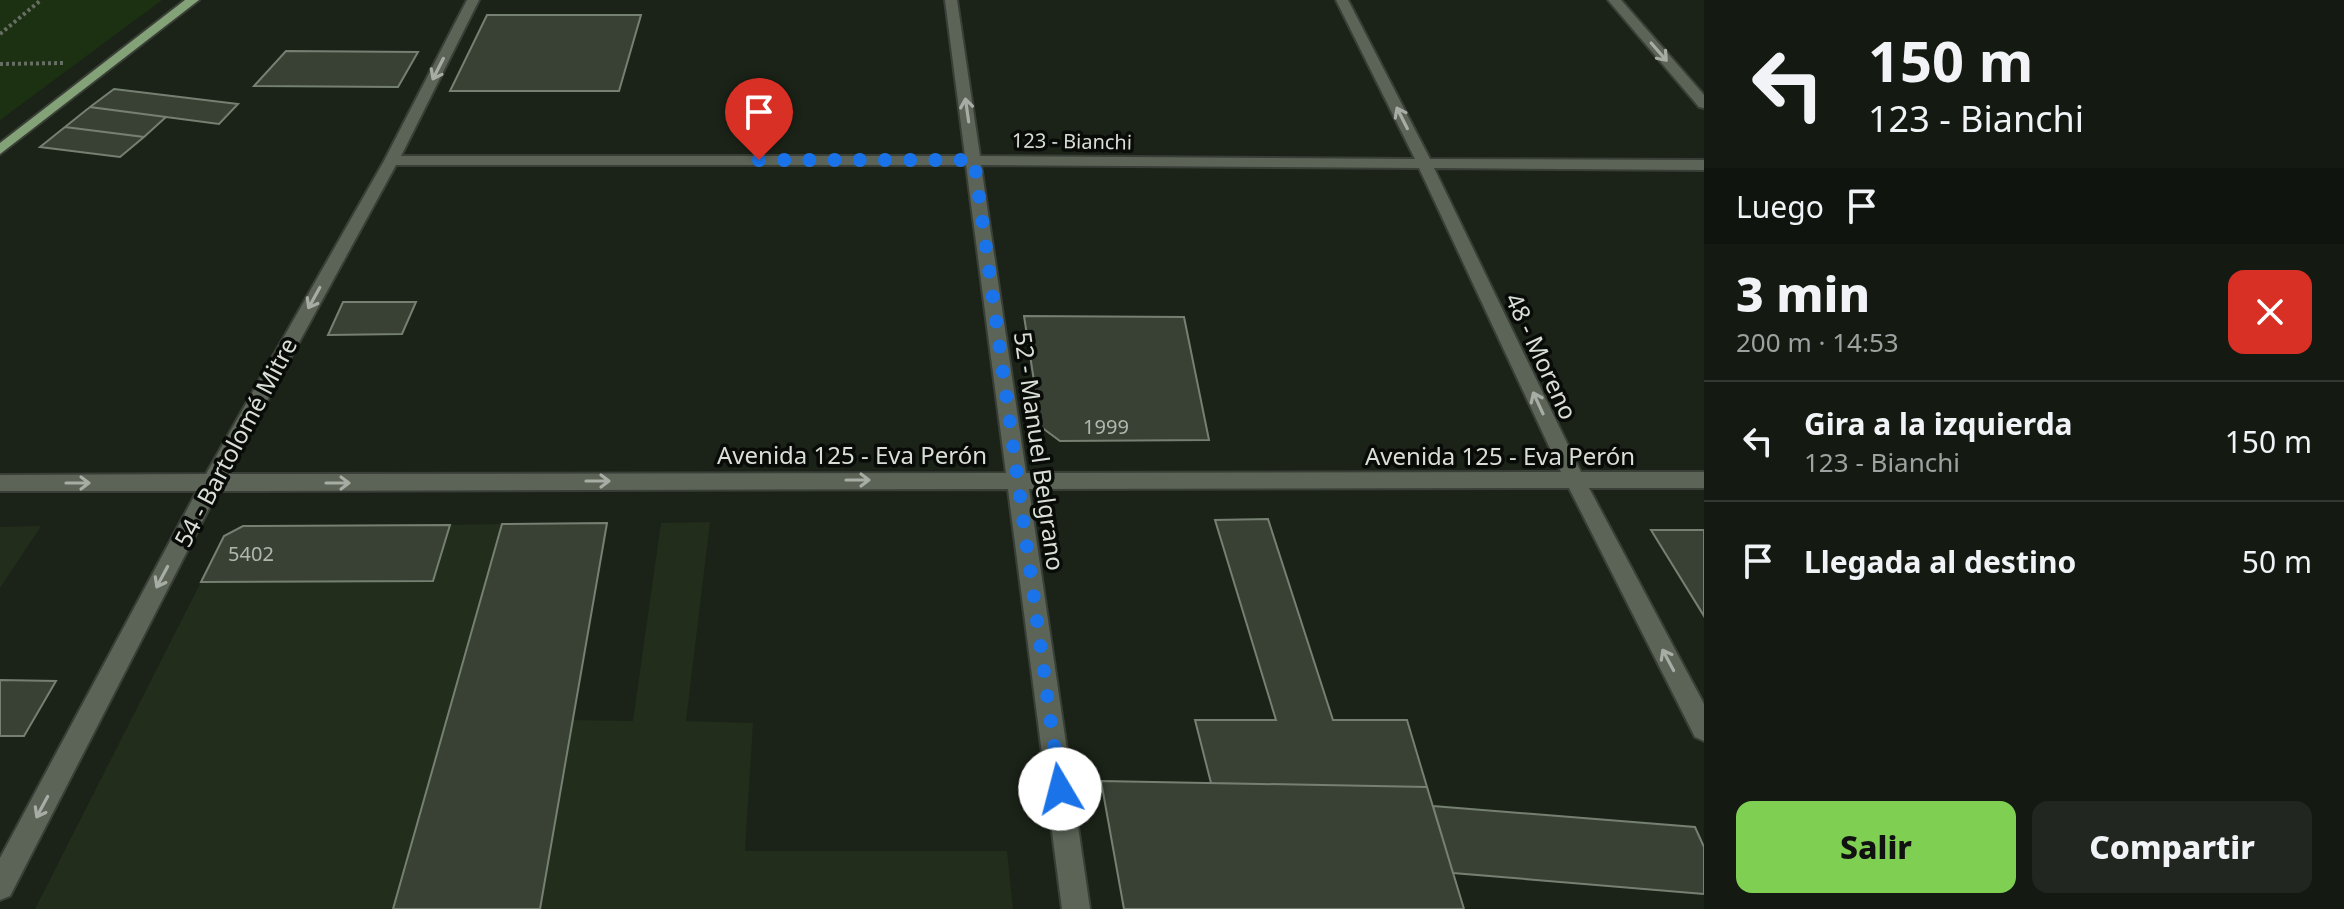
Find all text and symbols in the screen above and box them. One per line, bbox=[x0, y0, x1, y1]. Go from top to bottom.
text: 150 m bbox=[1868, 22, 2033, 98]
icon: left bbox=[1736, 32, 1840, 136]
one-way arrow bbox=[1650, 41, 1668, 62]
one-way arrow bbox=[429, 57, 445, 81]
pin bbox=[725, 78, 793, 160]
icon: arrive bbox=[737, 90, 781, 134]
text: 123 - Bianchi bbox=[1868, 94, 2084, 143]
one-way arrow bbox=[959, 98, 974, 124]
one-way arrow bbox=[1393, 106, 1409, 130]
street label: 123 - Bianchi bbox=[1012, 126, 1132, 156]
icon: arrive bbox=[1840, 184, 1884, 228]
text: Luego bbox=[1736, 186, 1824, 227]
text: 3 min bbox=[1736, 261, 1870, 326]
button: close bbox=[2228, 270, 2312, 354]
one-way arrow bbox=[306, 286, 322, 309]
street label: 48 - Moreno bbox=[1498, 287, 1586, 425]
text: 200 m · 14:53 bbox=[1736, 324, 1899, 360]
street label: 52 - Manuel Belgrano bbox=[1007, 329, 1073, 573]
street label: 54 - Bartolomé Mitre bbox=[166, 332, 304, 552]
one-way arrow bbox=[1530, 391, 1545, 415]
text: Gira a la izquierda bbox=[1804, 403, 2073, 444]
house number: 1999 bbox=[1083, 413, 1129, 440]
icon: left bbox=[1736, 419, 1780, 463]
text: 150 m bbox=[2225, 421, 2312, 462]
street label: Avenida 125 - Eva Perón bbox=[717, 438, 987, 471]
street label: Avenida 125 - Eva Perón bbox=[1365, 439, 1635, 472]
text: 123 - Bianchi bbox=[1804, 444, 1960, 480]
one-way arrow bbox=[844, 472, 871, 488]
one-way arrow bbox=[584, 473, 611, 489]
one-way arrow bbox=[64, 475, 91, 491]
one-way arrow bbox=[324, 475, 351, 490]
icon: arrive bbox=[1736, 539, 1780, 583]
house number: 5402 bbox=[228, 540, 274, 567]
text: Llegada al destino bbox=[1804, 541, 2076, 582]
text: 50 m bbox=[2242, 541, 2312, 582]
one-way arrow bbox=[154, 565, 170, 588]
one-way arrow bbox=[1659, 648, 1675, 672]
position arrow bbox=[1018, 747, 1102, 831]
one-way arrow bbox=[33, 795, 49, 819]
button: Salir bbox=[1736, 801, 2016, 893]
button: Compartir bbox=[2032, 801, 2312, 893]

